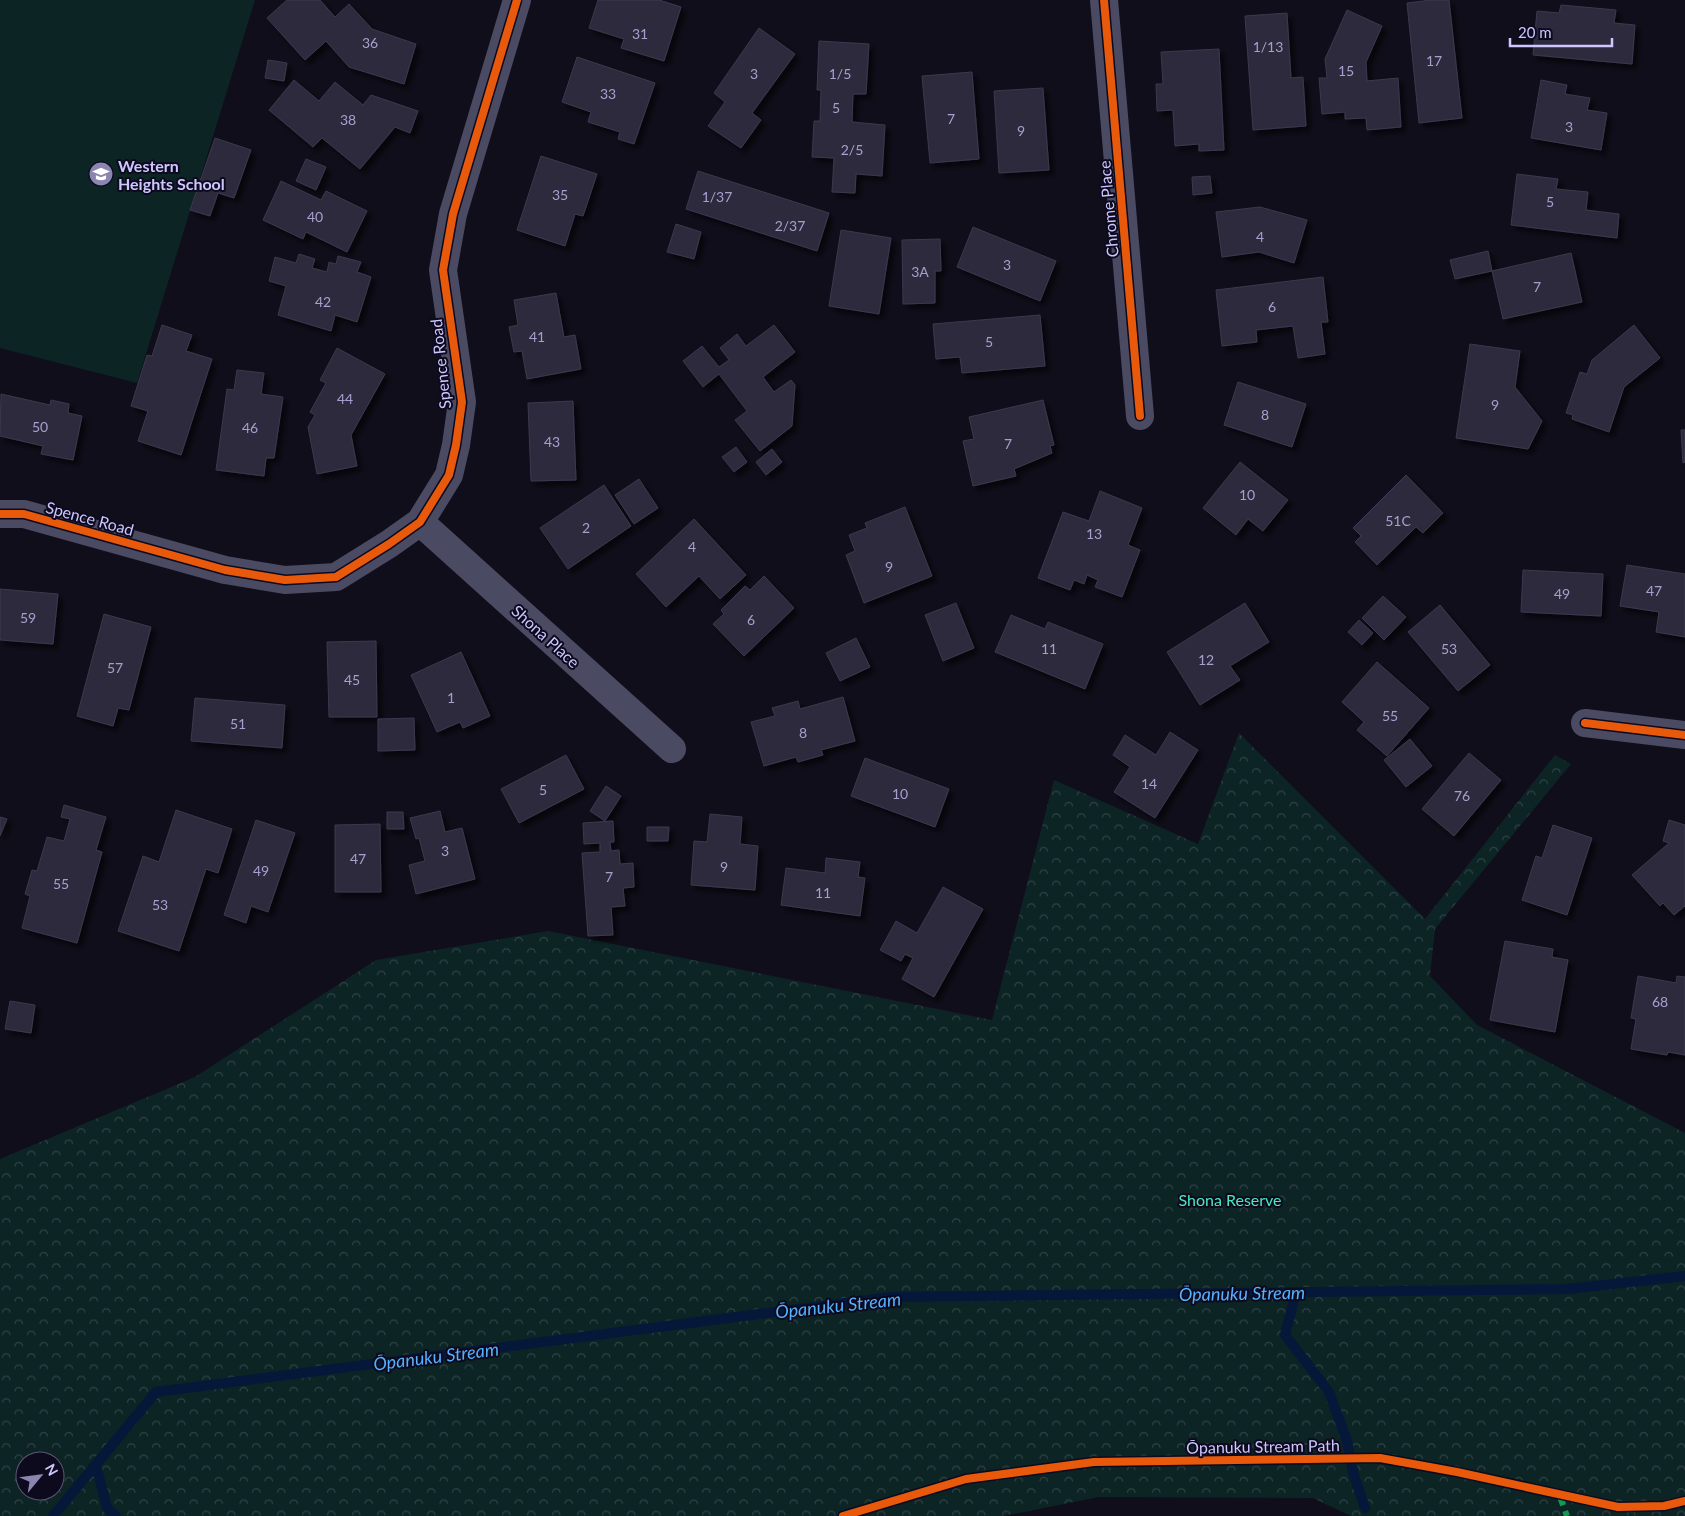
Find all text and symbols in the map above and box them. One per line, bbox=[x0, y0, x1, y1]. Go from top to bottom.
scale bar bbox=[1510, 15, 1612, 47]
text: 20 m bbox=[1518, 23, 1552, 41]
house number: 31 bbox=[632, 25, 648, 42]
house number: 36 bbox=[362, 34, 378, 51]
house number: 1/13 bbox=[1253, 38, 1283, 55]
house number: 17 bbox=[1426, 52, 1442, 69]
house number: 15 bbox=[1338, 62, 1354, 79]
house number: 3 bbox=[750, 65, 758, 82]
house number: 1/5 bbox=[829, 65, 851, 82]
house number: 33 bbox=[600, 85, 616, 102]
house number: 5 bbox=[832, 99, 840, 116]
house number: 7 bbox=[947, 110, 955, 127]
house number: 38 bbox=[340, 111, 356, 128]
house number: 3 bbox=[1565, 118, 1573, 135]
house number: 9 bbox=[1017, 122, 1025, 139]
house number: 2/5 bbox=[841, 141, 863, 158]
place label: Western Heights School bbox=[118, 156, 225, 193]
street label: Chrome Place bbox=[1094, 160, 1122, 258]
school or university icon: Western Heights School bbox=[88, 161, 114, 187]
house number: 35 bbox=[552, 186, 568, 203]
house number: 1/37 bbox=[702, 188, 732, 205]
house number: 5 bbox=[1546, 193, 1554, 210]
house number: 40 bbox=[307, 208, 323, 225]
house number: 2/37 bbox=[775, 217, 805, 234]
house number: 4 bbox=[1256, 228, 1264, 245]
house number: 3 bbox=[1003, 256, 1011, 273]
house number: 3A bbox=[911, 263, 929, 280]
house number: 7 bbox=[1533, 278, 1541, 295]
house number: 42 bbox=[315, 293, 331, 310]
house number: 6 bbox=[1268, 298, 1276, 315]
street label: Spence Road bbox=[426, 318, 454, 410]
house number: 41 bbox=[529, 328, 545, 345]
house number: 5 bbox=[985, 333, 993, 350]
house number: 44 bbox=[337, 390, 353, 407]
house number: 9 bbox=[1491, 396, 1499, 413]
house number: 8 bbox=[1261, 406, 1269, 423]
house number: 50 bbox=[32, 418, 48, 435]
house number: 46 bbox=[242, 419, 258, 436]
house number: 43 bbox=[544, 433, 560, 450]
house number: 7 bbox=[1004, 435, 1012, 452]
house number: 10 bbox=[1239, 486, 1255, 503]
street label: Spence Road bbox=[44, 497, 136, 539]
house number: 51C bbox=[1385, 512, 1411, 529]
house number: 2 bbox=[582, 519, 590, 536]
house number: 13 bbox=[1086, 525, 1102, 542]
house number: 4 bbox=[688, 538, 696, 555]
house number: 9 bbox=[885, 558, 893, 575]
house number: 47 bbox=[1646, 582, 1662, 599]
house number: 49 bbox=[1554, 585, 1570, 602]
street label: Shona Place bbox=[508, 601, 584, 671]
house number: 59 bbox=[20, 609, 36, 626]
house number: 6 bbox=[747, 611, 755, 628]
house number: 11 bbox=[1041, 640, 1057, 657]
house number: 53 bbox=[1441, 640, 1457, 657]
house number: 12 bbox=[1198, 651, 1214, 668]
house number: 57 bbox=[107, 659, 123, 676]
house number: 45 bbox=[344, 671, 360, 688]
house number: 1 bbox=[447, 689, 455, 706]
house number: 55 bbox=[1382, 707, 1398, 724]
house number: 51 bbox=[230, 715, 246, 732]
house number: 8 bbox=[799, 724, 807, 741]
house number: 14 bbox=[1141, 775, 1157, 792]
house number: 5 bbox=[539, 781, 547, 798]
house number: 10 bbox=[892, 785, 908, 802]
house number: 76 bbox=[1454, 787, 1470, 804]
house number: 3 bbox=[441, 842, 449, 859]
house number: 47 bbox=[350, 850, 366, 867]
house number: 9 bbox=[720, 858, 728, 875]
house number: 49 bbox=[253, 862, 269, 879]
house number: 7 bbox=[605, 868, 613, 885]
house number: 55 bbox=[53, 875, 69, 892]
house number: 11 bbox=[815, 884, 831, 901]
house number: 53 bbox=[152, 896, 168, 913]
house number: 68 bbox=[1652, 993, 1668, 1010]
park label: Shona Reserve bbox=[1178, 1190, 1282, 1209]
water label: Ōpanuku Stream bbox=[1179, 1281, 1305, 1305]
water label: Ōpanuku Stream bbox=[774, 1287, 902, 1323]
water label: Ōpanuku Stream bbox=[372, 1337, 500, 1375]
street label: Ōpanuku Stream Path bbox=[1186, 1435, 1340, 1457]
north arrow bbox=[15, 1451, 65, 1501]
text: N bbox=[42, 1461, 62, 1478]

